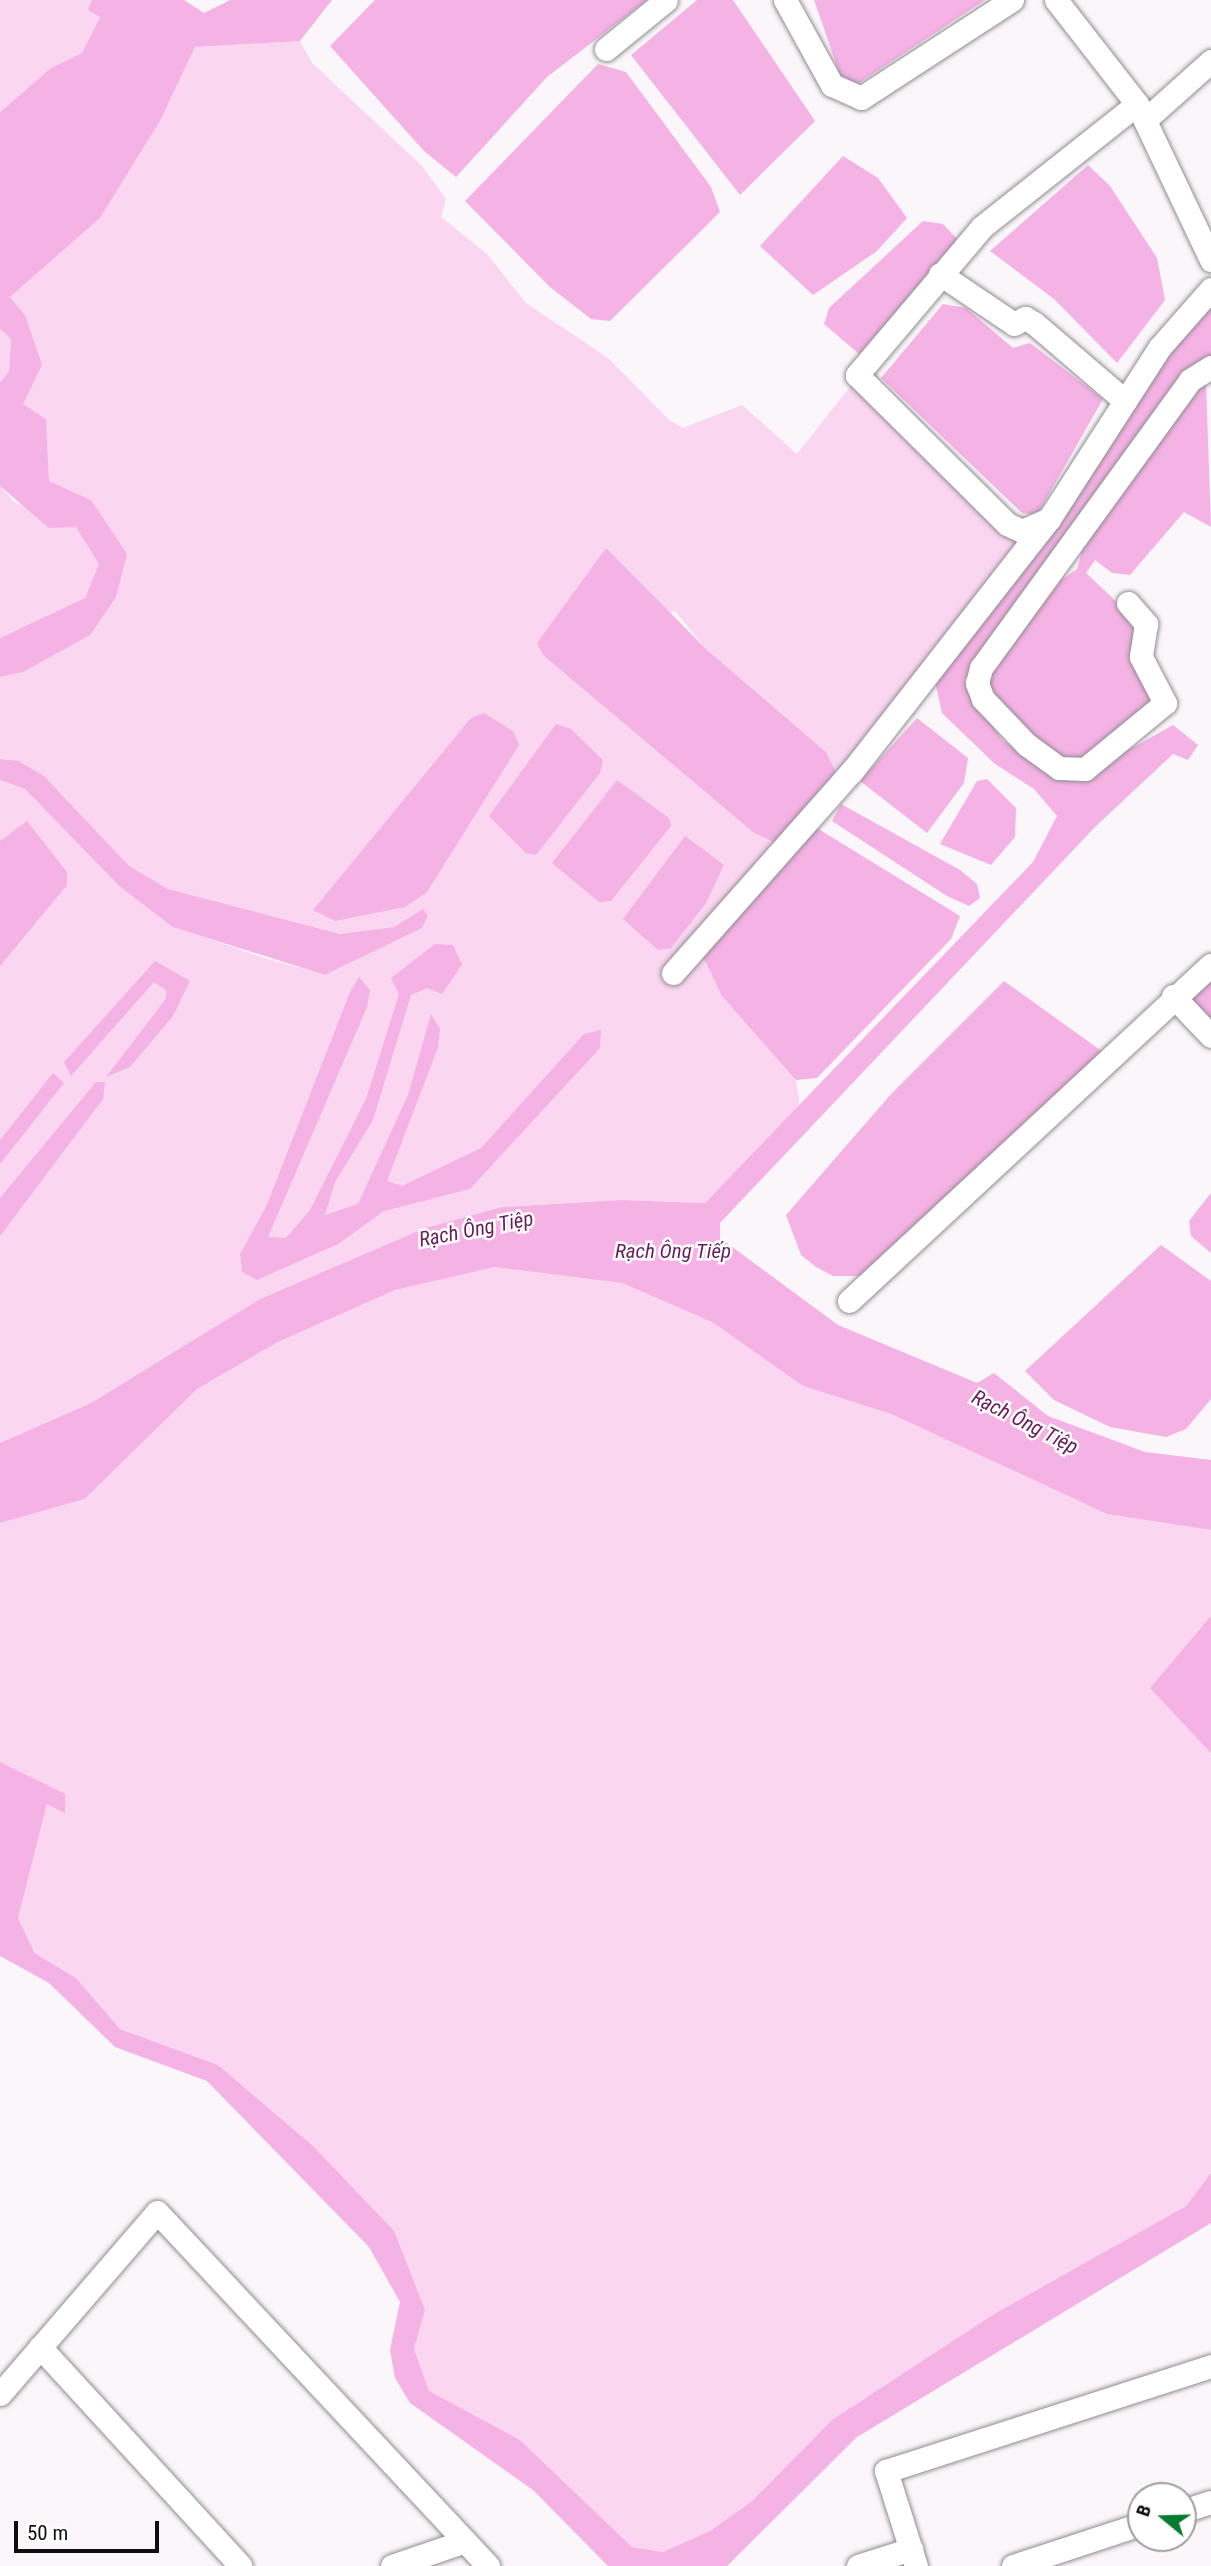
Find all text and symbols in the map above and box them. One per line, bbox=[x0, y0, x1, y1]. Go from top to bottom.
water label: Rạch Ông Tiệp bbox=[416, 1206, 536, 1252]
water label: Rạch Ông Tiếp bbox=[615, 1238, 731, 1264]
water label: Rạch Ông Tiệp bbox=[967, 1384, 1083, 1460]
north arrow bbox=[1127, 2482, 1197, 2552]
text: B bbox=[1131, 2502, 1156, 2519]
scale bar bbox=[18, 2506, 163, 2550]
text: 50 m bbox=[27, 2521, 68, 2545]

